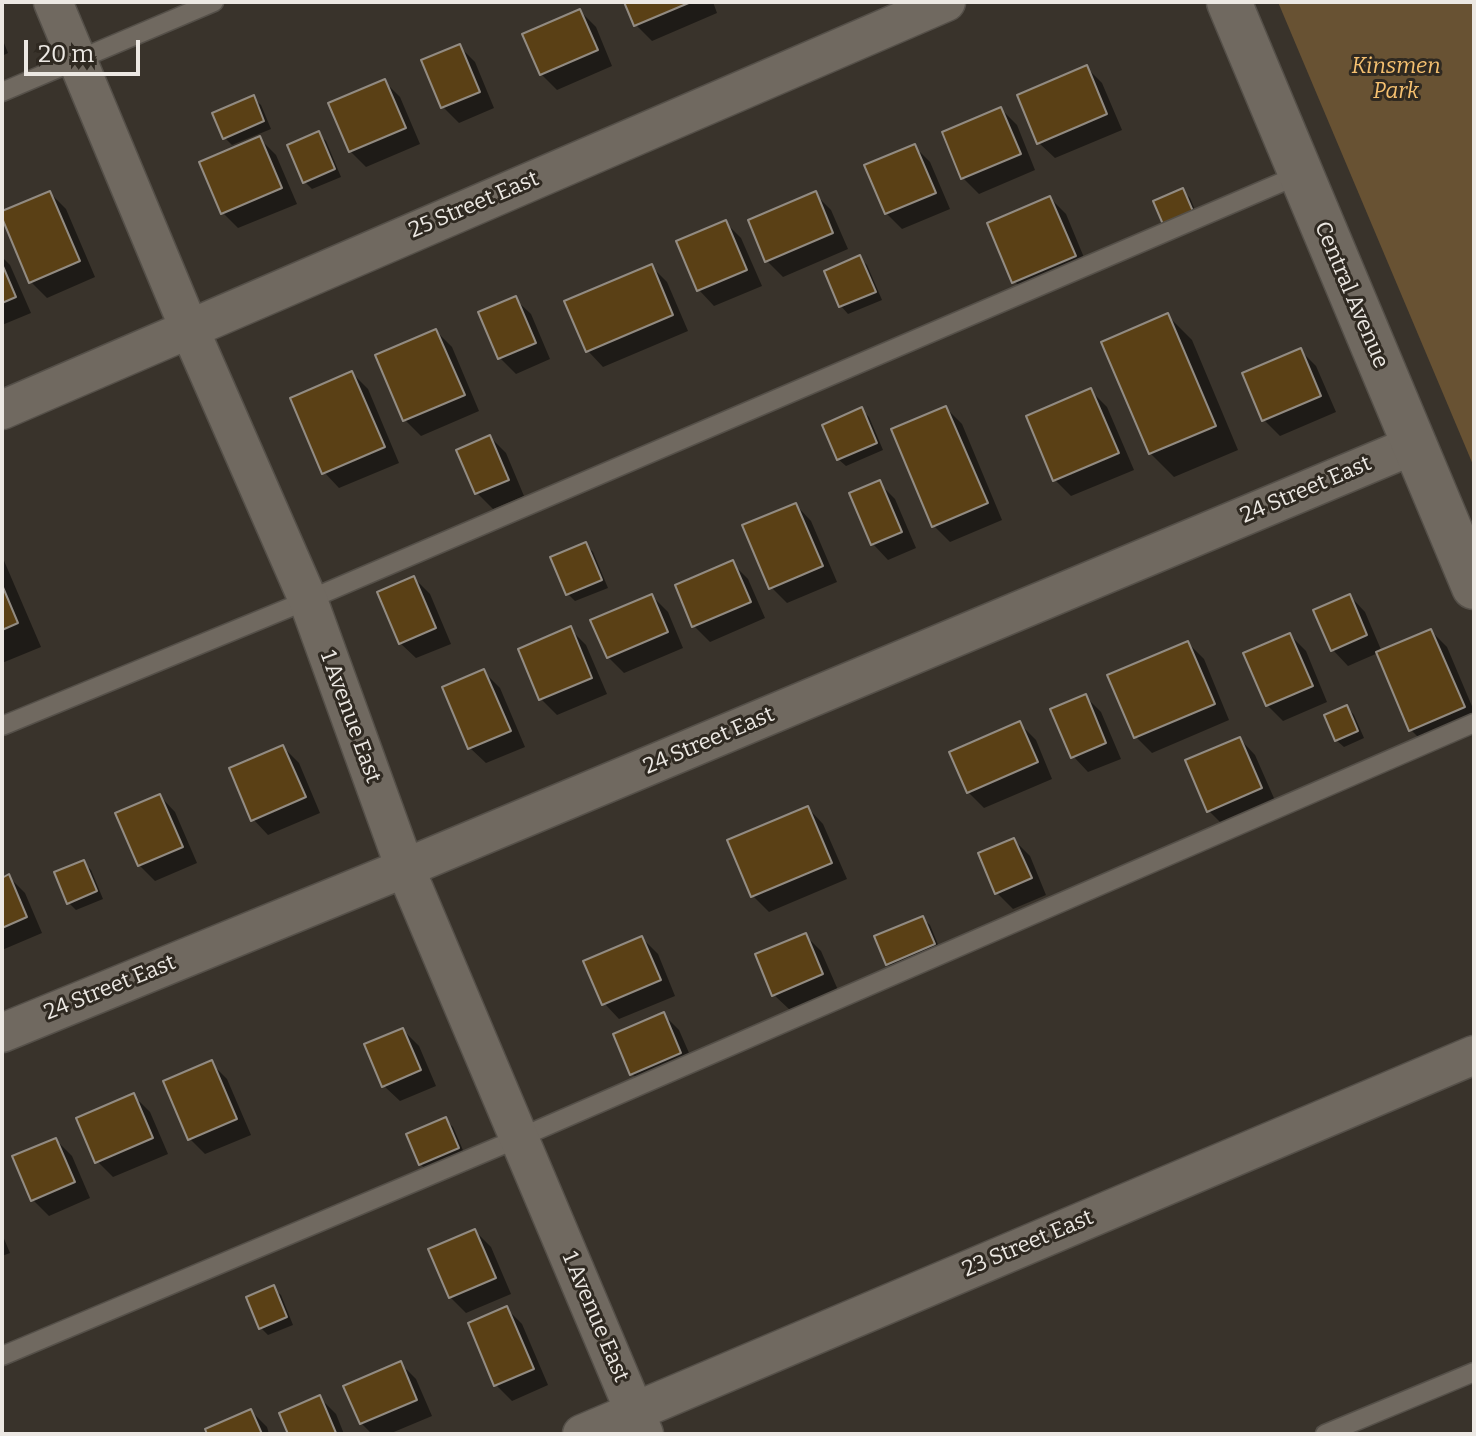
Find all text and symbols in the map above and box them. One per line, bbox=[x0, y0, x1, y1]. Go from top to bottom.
scale bar bbox=[28, 24, 144, 74]
text: 20 m bbox=[38, 40, 94, 68]
park label: Kinsmen Park bbox=[1352, 54, 1440, 106]
street label: 25 Street East bbox=[405, 166, 543, 244]
street label: Central Avenue bbox=[1308, 218, 1394, 372]
street label: 24 Street East bbox=[1237, 451, 1375, 529]
street label: 1 Avenue East bbox=[314, 647, 386, 787]
street label: 24 Street East bbox=[640, 702, 778, 780]
street label: 24 Street East bbox=[40, 950, 180, 1026]
street label: 23 Street East bbox=[959, 1205, 1097, 1283]
street label: 1 Avenue East bbox=[556, 1248, 634, 1386]

